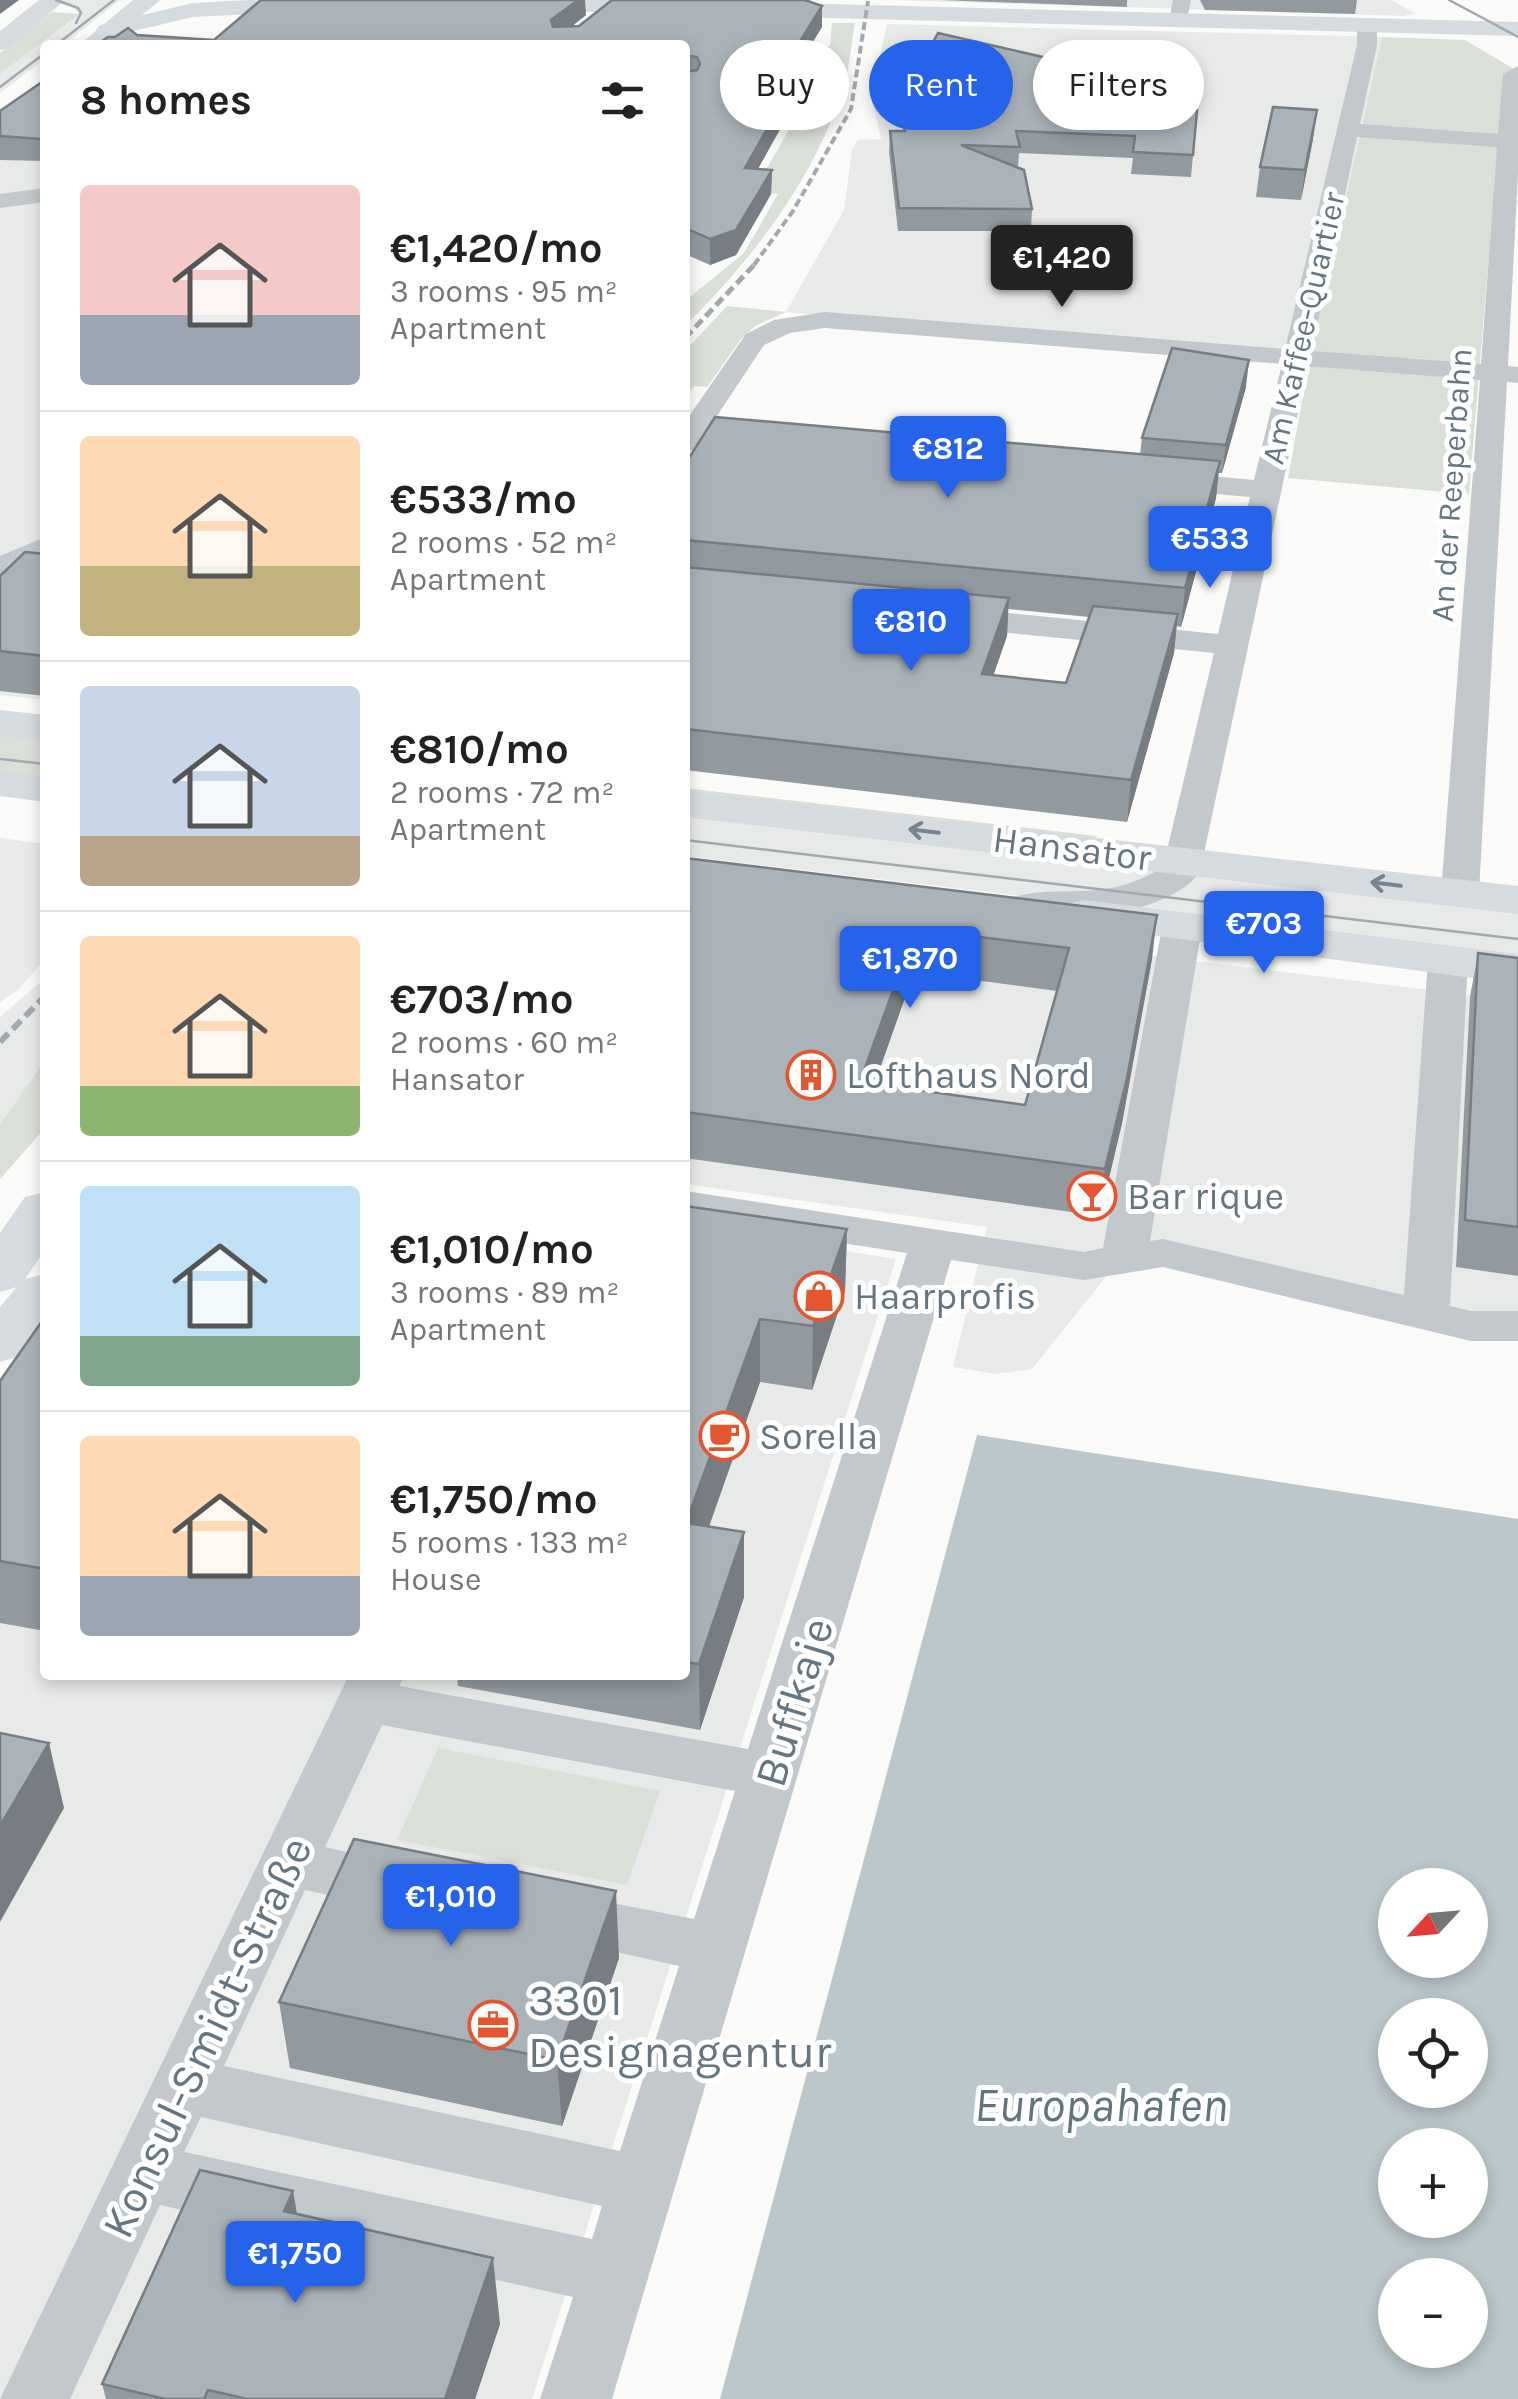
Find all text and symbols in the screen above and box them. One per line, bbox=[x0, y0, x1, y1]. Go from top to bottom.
chip: Buy bbox=[720, 40, 849, 130]
chip: Rent bbox=[869, 40, 1013, 130]
chip: Filters bbox=[1033, 40, 1204, 130]
icon: filters bbox=[595, 73, 650, 128]
text: 8 homes bbox=[80, 75, 252, 125]
street label: Am Kaffee-Quartier bbox=[1254, 188, 1353, 468]
text: €1,420/mo bbox=[390, 223, 603, 273]
icon: home bbox=[160, 225, 280, 345]
pin: €1,420 bbox=[981, 225, 1143, 310]
text: €1,420 bbox=[1013, 239, 1111, 276]
text: 3 rooms · 95 m² bbox=[390, 273, 618, 310]
text: Apartment bbox=[390, 310, 546, 347]
street label: An der Reeperbahn bbox=[1423, 347, 1480, 623]
pin: €812 bbox=[889, 416, 1007, 501]
text: €812 bbox=[912, 430, 984, 467]
text: €533/mo bbox=[390, 474, 577, 524]
icon: home bbox=[160, 476, 280, 596]
pin: €533 bbox=[1151, 506, 1269, 591]
text: €533 bbox=[1171, 520, 1249, 557]
text: 2 rooms · 52 m² bbox=[390, 524, 617, 561]
text: Apartment bbox=[390, 561, 546, 598]
pin: €810 bbox=[852, 589, 970, 674]
text: €810 bbox=[875, 603, 947, 640]
text: €810/mo bbox=[390, 724, 569, 774]
icon: home bbox=[160, 726, 280, 846]
text: 2 rooms · 72 m² bbox=[390, 774, 614, 811]
text: Apartment bbox=[390, 811, 546, 848]
street label: Hansator bbox=[990, 816, 1154, 881]
one-way arrow bbox=[909, 821, 941, 840]
one-way arrow bbox=[1371, 874, 1403, 893]
pin: €703 bbox=[1205, 891, 1323, 976]
text: €703 bbox=[1226, 905, 1302, 942]
pin: €1,870 bbox=[829, 926, 991, 1011]
text: €1,870 bbox=[862, 940, 958, 977]
text: €703/mo bbox=[390, 974, 574, 1024]
icon: home bbox=[160, 976, 280, 1096]
text: 2 rooms · 60 m² bbox=[390, 1024, 618, 1061]
building icon: Lofthaus Nord bbox=[785, 1049, 837, 1101]
place label: Lofthaus Nord bbox=[846, 1053, 1091, 1098]
text: Hansator bbox=[390, 1061, 524, 1098]
bar icon: Bar rique bbox=[1066, 1170, 1118, 1222]
place label: Bar rique bbox=[1127, 1174, 1284, 1219]
text: €1,010/mo bbox=[390, 1224, 594, 1274]
icon: home bbox=[160, 1226, 280, 1346]
shop icon: Haarprofis bbox=[793, 1270, 845, 1322]
text: 3 rooms · 89 m² bbox=[390, 1274, 619, 1311]
place label: Haarprofis bbox=[854, 1274, 1036, 1319]
text: Apartment bbox=[390, 1311, 546, 1348]
cafe icon: Sorella bbox=[698, 1410, 750, 1462]
place label: Sorella bbox=[759, 1414, 878, 1459]
text: €1,750/mo bbox=[390, 1474, 598, 1524]
icon: home bbox=[160, 1476, 280, 1596]
text: 5 rooms · 133 m² bbox=[390, 1524, 629, 1561]
text: House bbox=[390, 1561, 482, 1598]
street label: Buffkaje bbox=[744, 1612, 845, 1793]
street label: Konsul-Smidt-Straße bbox=[91, 1829, 323, 2246]
pin: €1,010 bbox=[370, 1864, 532, 1949]
north arrow bbox=[1378, 1868, 1488, 1978]
map controls bbox=[1378, 1868, 1488, 2368]
text: €1,010 bbox=[405, 1878, 497, 1915]
place label: 3301 Designagentur bbox=[528, 1974, 832, 2079]
button: locate bbox=[1378, 1998, 1488, 2108]
office icon: 3301 Designagentur bbox=[467, 1999, 519, 2051]
water label: Europahafen bbox=[974, 2077, 1228, 2133]
button: + bbox=[1378, 2128, 1488, 2238]
pin: €1,750 bbox=[214, 2221, 376, 2306]
text: €1,750 bbox=[248, 2235, 342, 2272]
button: − bbox=[1378, 2258, 1488, 2368]

